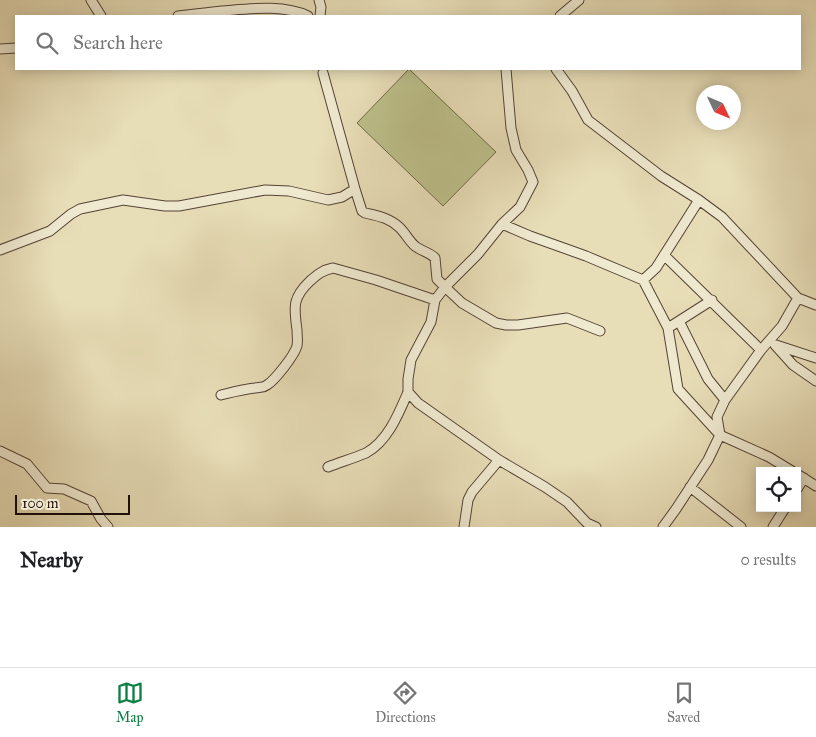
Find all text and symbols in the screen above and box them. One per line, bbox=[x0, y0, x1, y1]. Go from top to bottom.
search box bbox=[15, 15, 801, 70]
icon: search bbox=[33, 29, 61, 57]
text: Search here bbox=[73, 31, 163, 54]
north arrow bbox=[696, 85, 741, 130]
map controls bbox=[756, 467, 801, 512]
button: locate bbox=[756, 467, 801, 512]
scale bar bbox=[15, 492, 130, 515]
text: 100 m bbox=[22, 495, 59, 512]
text: Nearby bbox=[20, 547, 83, 573]
text: 0 results bbox=[741, 550, 796, 569]
tab: Map bbox=[116, 679, 144, 726]
tab: Directions bbox=[375, 679, 436, 726]
tab: Saved bbox=[667, 679, 700, 726]

